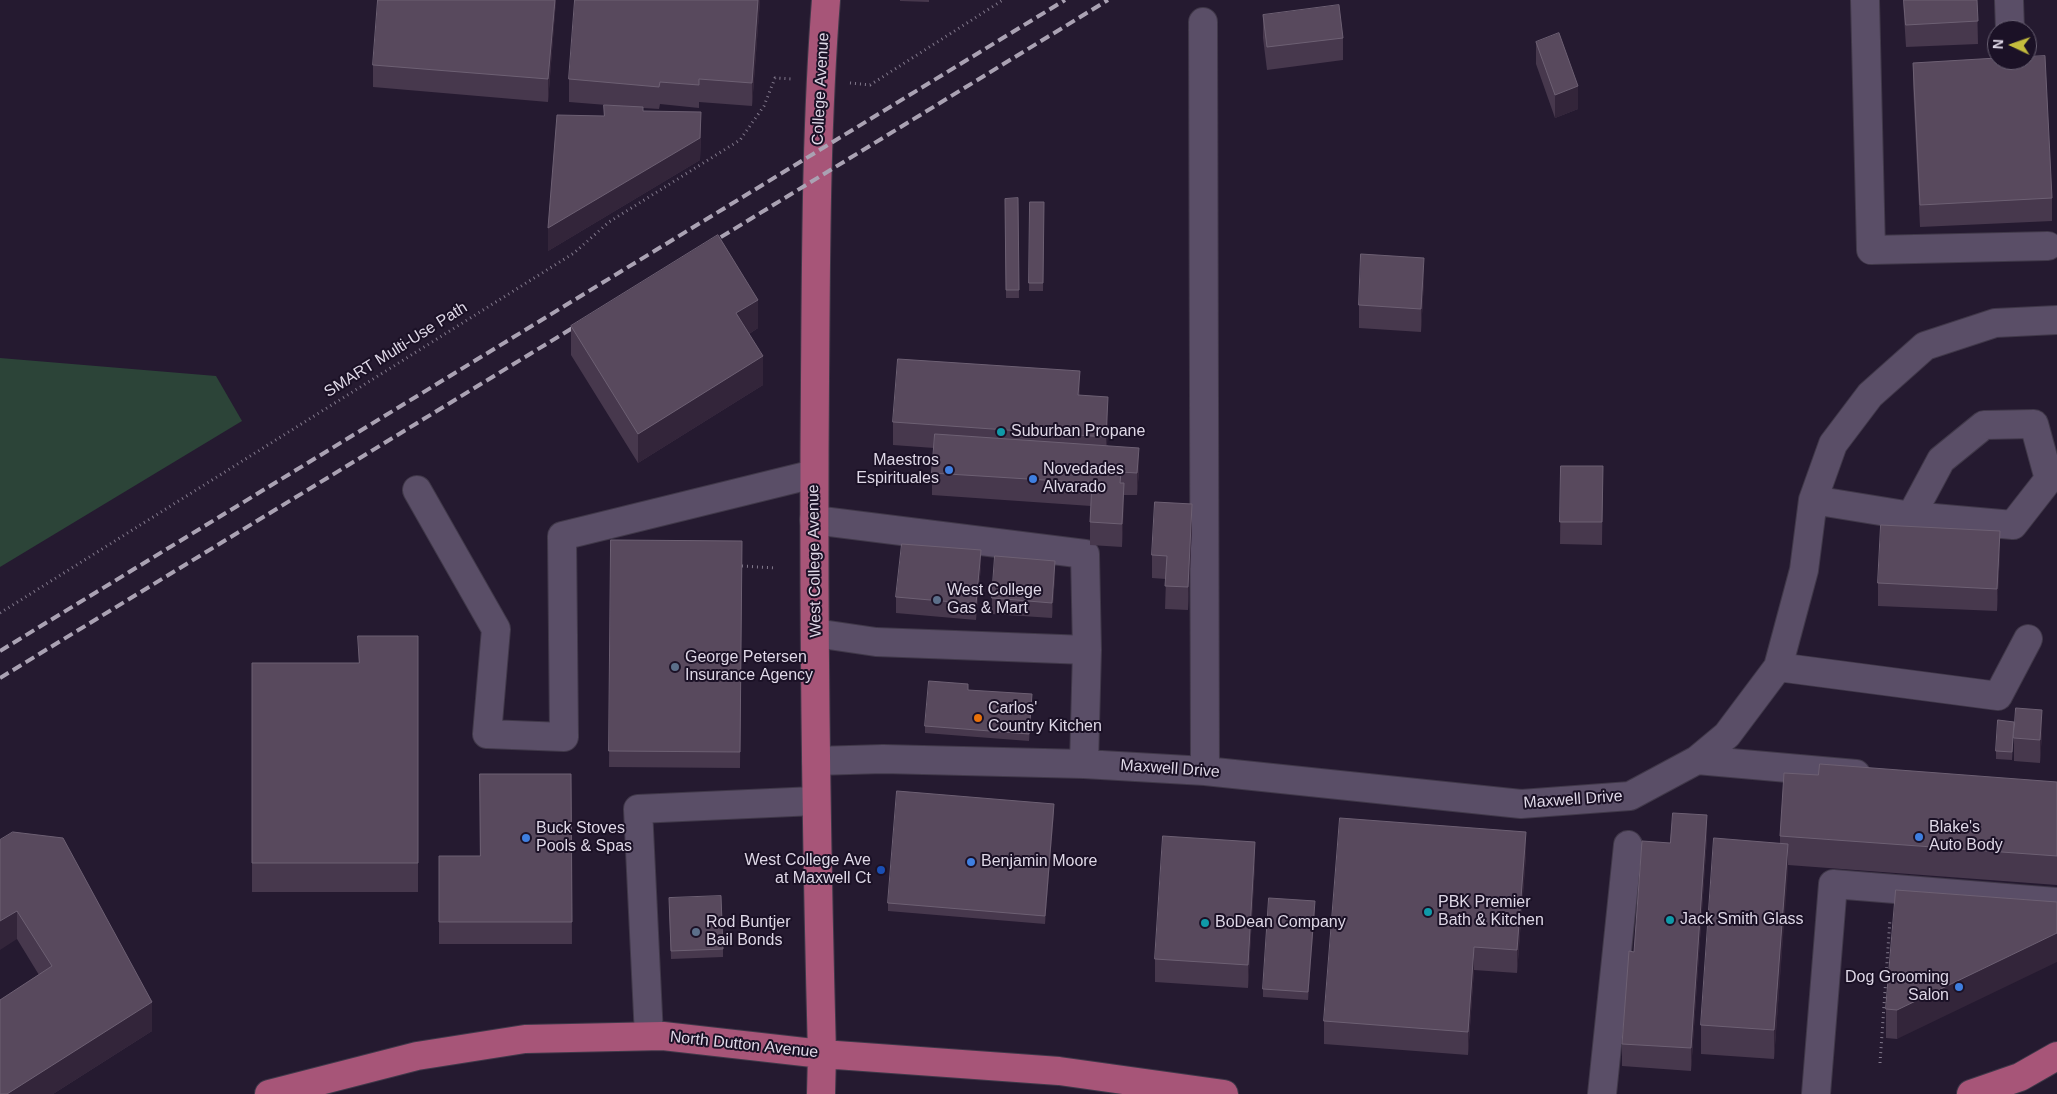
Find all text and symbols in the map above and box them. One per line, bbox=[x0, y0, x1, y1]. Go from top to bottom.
north arrow bbox=[1987, 20, 2037, 70]
street label: College Avenue bbox=[808, 32, 834, 146]
text: N bbox=[1990, 39, 2006, 50]
street label: SMART Multi-Use Path bbox=[321, 298, 471, 402]
place label: Suburban Propane bbox=[1011, 422, 1145, 442]
marker: Suburban Propane bbox=[995, 426, 1007, 438]
place label: Maestros Espirituales bbox=[856, 451, 939, 489]
place label: Novedades Alvarado bbox=[1043, 460, 1124, 498]
marker: Maestros Espirituales bbox=[943, 464, 955, 476]
marker: Novedades Alvarado bbox=[1027, 473, 1039, 485]
street label: West College Avenue bbox=[804, 484, 826, 638]
place label: West College Gas & Mart bbox=[947, 581, 1042, 619]
marker: West College Gas & Mart bbox=[931, 594, 943, 606]
place label: George Petersen Insurance Agency bbox=[685, 648, 813, 686]
marker: George Petersen Insurance Agency bbox=[669, 661, 681, 673]
place label: Carlos' Country Kitchen bbox=[988, 699, 1102, 737]
marker: Carlos' Country Kitchen bbox=[972, 712, 984, 724]
street label: Maxwell Drive bbox=[1120, 756, 1220, 782]
street label: Maxwell Drive bbox=[1523, 787, 1623, 813]
place label: Blake's Auto Body bbox=[1929, 818, 2003, 856]
place label: Buck Stoves Pools & Spas bbox=[536, 819, 632, 857]
marker: Blake's Auto Body bbox=[1913, 831, 1925, 843]
marker: Buck Stoves Pools & Spas bbox=[520, 832, 532, 844]
place label: West College Ave at Maxwell Ct bbox=[744, 851, 871, 889]
place label: Benjamin Moore bbox=[981, 852, 1098, 872]
marker: Benjamin Moore bbox=[965, 856, 977, 868]
marker: West College Ave at Maxwell Ct bbox=[875, 864, 887, 876]
place label: PBK Premier Bath & Kitchen bbox=[1438, 893, 1544, 931]
marker: PBK Premier Bath & Kitchen bbox=[1422, 906, 1434, 918]
place label: Jack Smith Glass bbox=[1680, 910, 1804, 930]
place label: Rod Buntjer Bail Bonds bbox=[706, 913, 790, 951]
place label: BoDean Company bbox=[1215, 913, 1346, 933]
marker: Jack Smith Glass bbox=[1664, 914, 1676, 926]
marker: BoDean Company bbox=[1199, 917, 1211, 929]
marker: Rod Buntjer Bail Bonds bbox=[690, 926, 702, 938]
place label: Dog Grooming Salon bbox=[1845, 968, 1949, 1006]
marker: Dog Grooming Salon bbox=[1953, 981, 1965, 993]
street label: North Dutton Avenue bbox=[669, 1028, 819, 1062]

